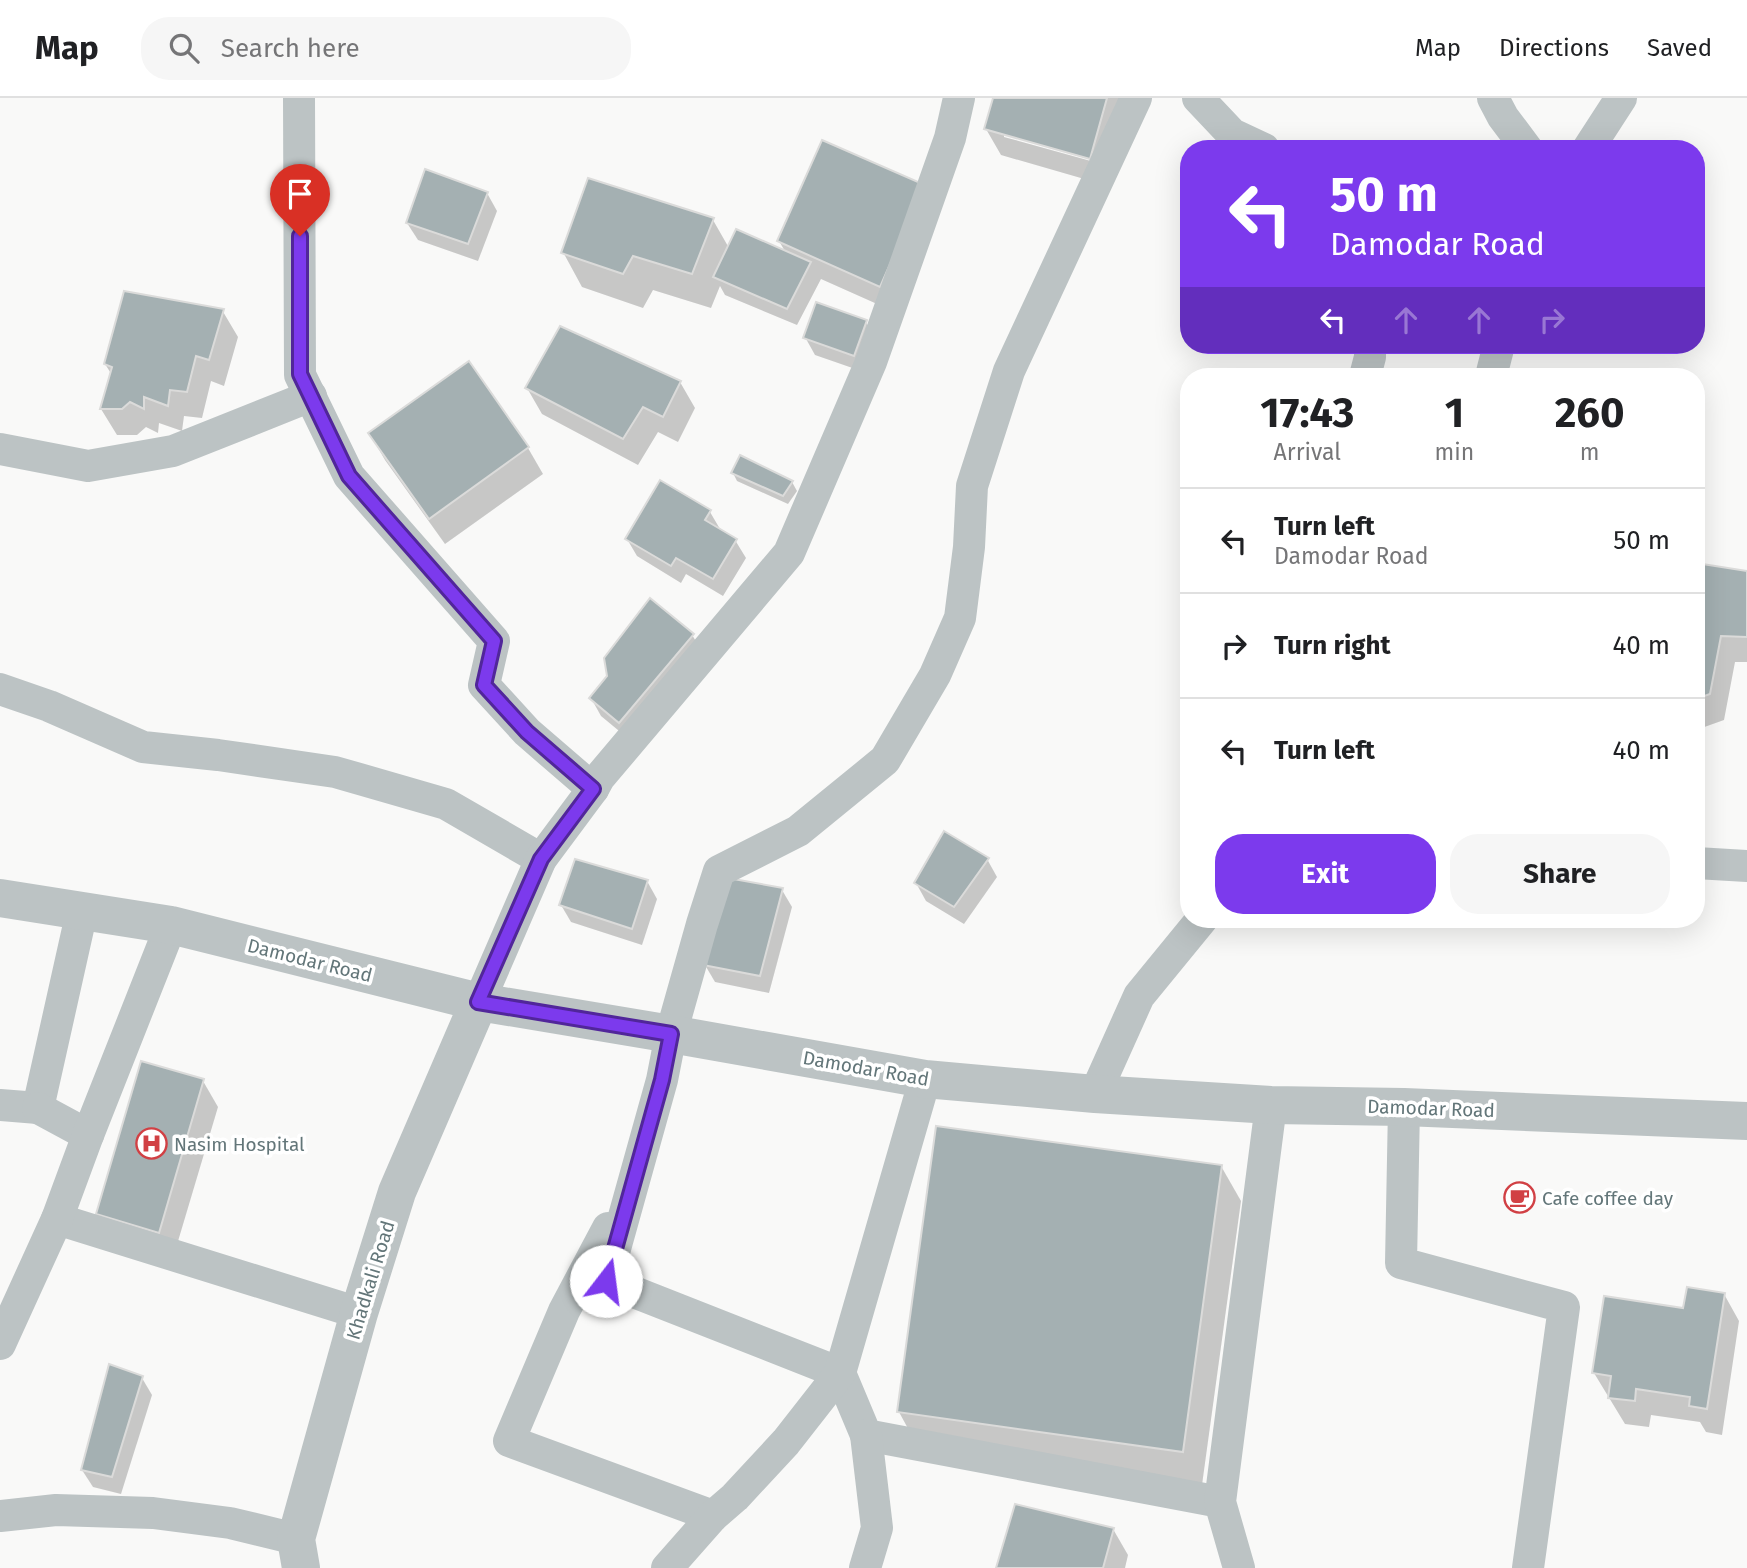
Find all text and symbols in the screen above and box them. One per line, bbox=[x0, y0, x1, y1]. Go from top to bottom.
search box bbox=[141, 17, 631, 80]
text: Map bbox=[35, 28, 99, 68]
icon: search bbox=[165, 29, 203, 67]
text: Search here bbox=[221, 33, 360, 64]
text: Map bbox=[1415, 34, 1461, 62]
text: Directions bbox=[1499, 34, 1609, 62]
text: Saved bbox=[1647, 34, 1712, 62]
pin bbox=[270, 164, 330, 236]
text: 50 m bbox=[1330, 165, 1438, 224]
icon: left bbox=[1215, 168, 1306, 259]
icon: arrive bbox=[281, 175, 319, 213]
text: Damodar Road bbox=[1330, 225, 1545, 263]
icon: left bbox=[1314, 301, 1352, 339]
icon: ahead bbox=[1387, 301, 1425, 339]
icon: ahead bbox=[1460, 301, 1498, 339]
icon: right bbox=[1533, 301, 1571, 339]
text: 17:43 bbox=[1260, 388, 1354, 438]
text: 1 bbox=[1445, 388, 1464, 438]
text: 260 bbox=[1555, 388, 1625, 438]
text: Arrival bbox=[1274, 438, 1341, 466]
text: min bbox=[1435, 438, 1474, 466]
text: m bbox=[1580, 438, 1599, 466]
text: Turn left bbox=[1274, 511, 1375, 542]
icon: left bbox=[1215, 522, 1253, 560]
text: 50 m bbox=[1613, 525, 1670, 556]
text: Damodar Road bbox=[1274, 542, 1429, 570]
icon: right bbox=[1215, 627, 1253, 665]
text: Turn right bbox=[1274, 630, 1391, 661]
text: 40 m bbox=[1612, 630, 1670, 661]
icon: left bbox=[1215, 732, 1253, 770]
text: Turn left bbox=[1274, 735, 1375, 766]
text: 40 m bbox=[1612, 735, 1670, 766]
button: Exit bbox=[1215, 834, 1436, 914]
button: Share bbox=[1450, 834, 1670, 914]
street label: Damodar Road bbox=[245, 934, 375, 987]
street label: Damodar Road bbox=[801, 1046, 931, 1091]
street label: Damodar Road bbox=[1367, 1095, 1495, 1122]
hospital icon: Nasim Hospital bbox=[134, 1127, 168, 1161]
place label: Nasim Hospital bbox=[174, 1133, 305, 1156]
cafe icon: Cafe coffee day bbox=[1502, 1181, 1536, 1215]
place label: Cafe coffee day bbox=[1542, 1187, 1674, 1210]
street label: Khadkali Road bbox=[341, 1218, 400, 1343]
position arrow bbox=[569, 1244, 643, 1318]

